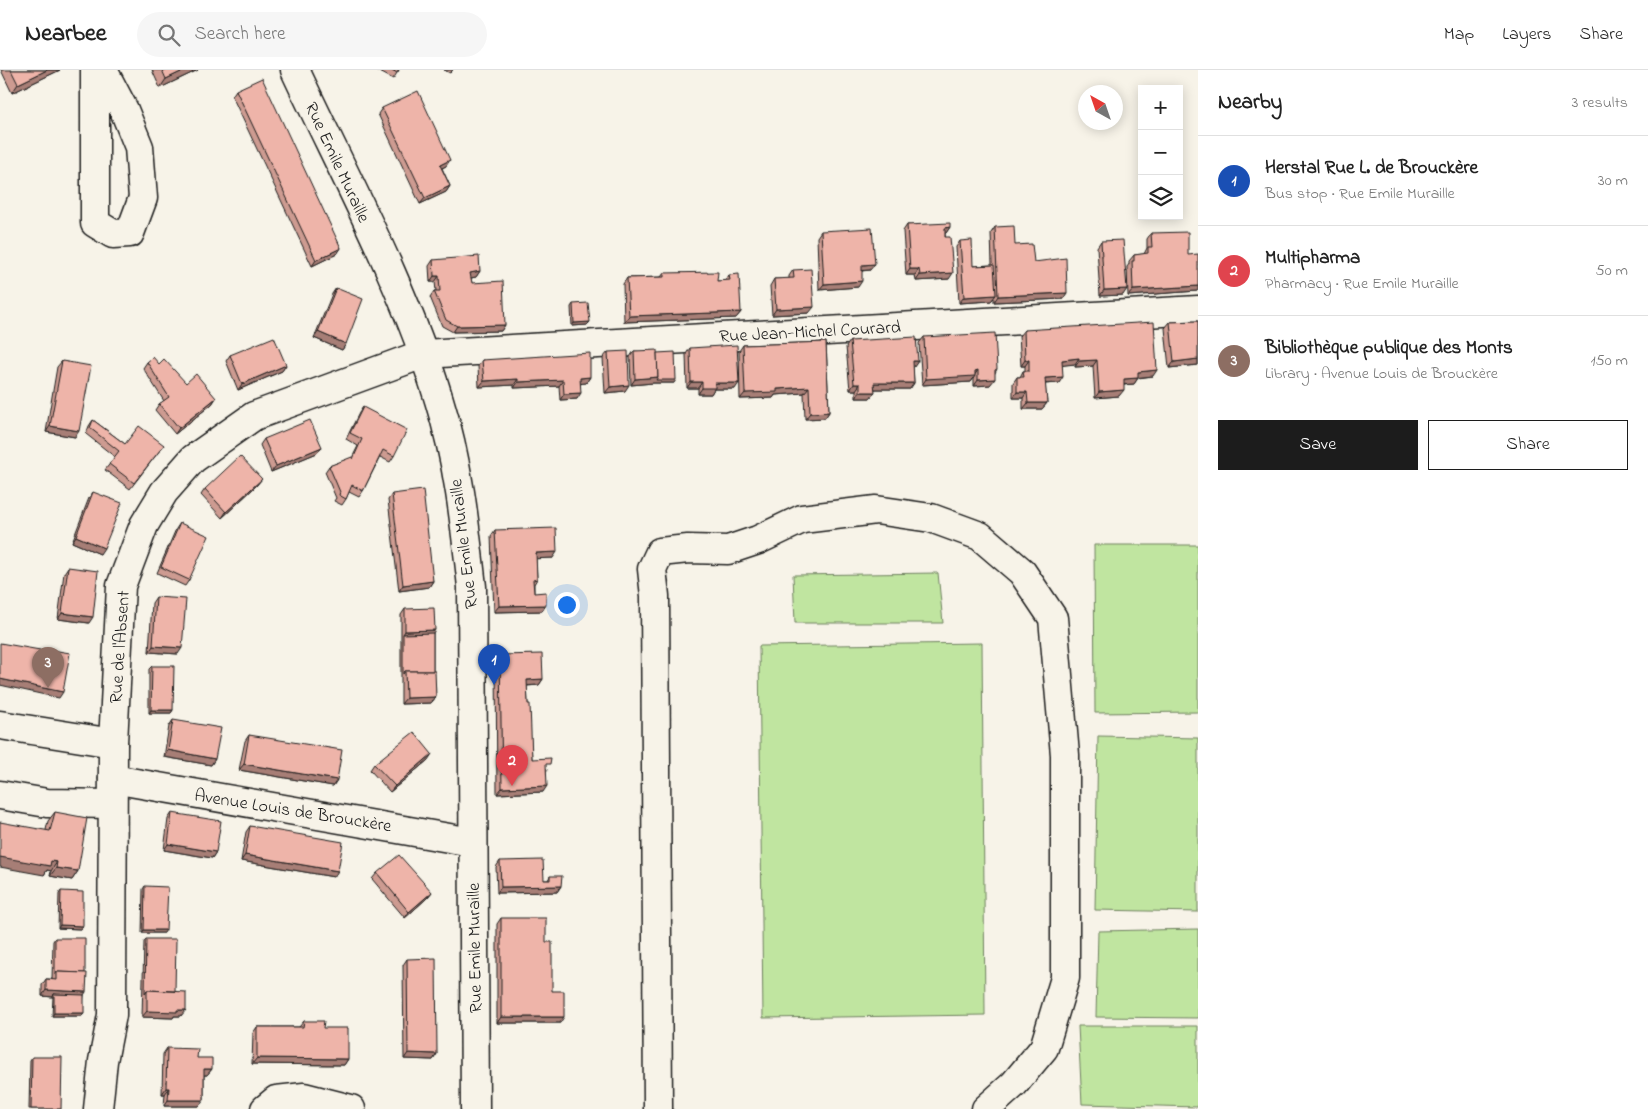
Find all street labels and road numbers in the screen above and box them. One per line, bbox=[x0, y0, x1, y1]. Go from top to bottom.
street label: Rue Emile Muraille bbox=[297, 98, 376, 228]
street label: Rue Jean-Michel Courard bbox=[719, 315, 902, 351]
street label: Rue Emile Muraille bbox=[444, 477, 486, 610]
street label: Rue de l'Absent bbox=[104, 590, 138, 704]
street label: Avenue Louis de Brouckère bbox=[192, 784, 394, 841]
street label: Rue Emile Muraille bbox=[462, 882, 490, 1013]

